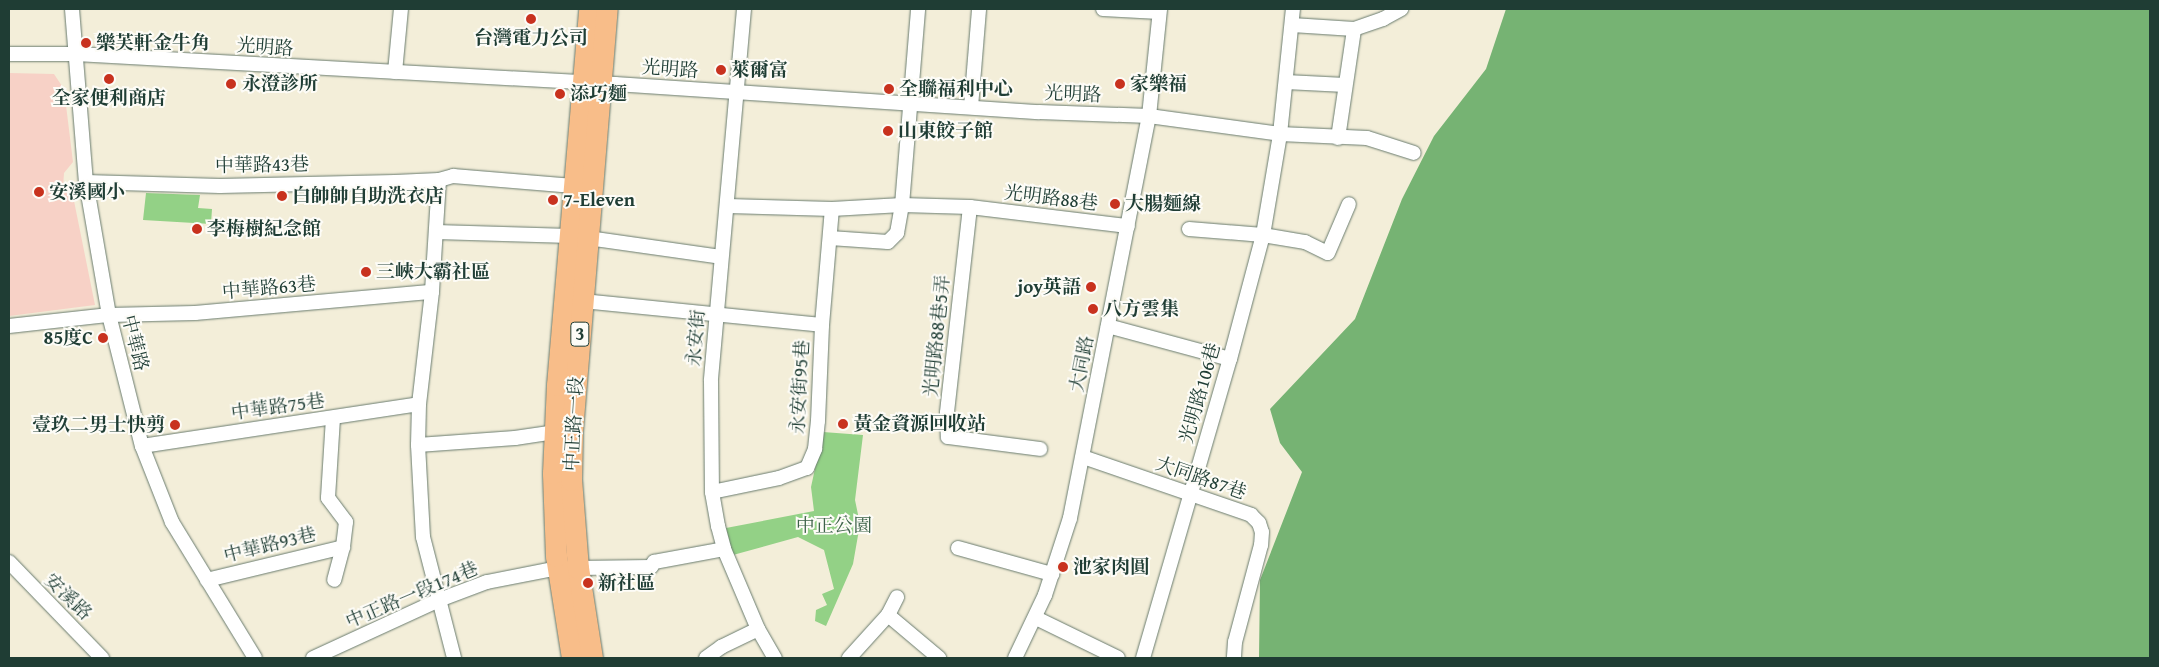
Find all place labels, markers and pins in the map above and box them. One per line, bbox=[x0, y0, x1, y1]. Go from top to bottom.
marker: 台灣電力公司 bbox=[525, 13, 537, 25]
place label: 台灣電力公司 bbox=[474, 27, 588, 49]
place label: 樂芙軒金牛角 bbox=[96, 32, 210, 54]
marker: 樂芙軒金牛角 bbox=[80, 37, 92, 49]
place label: 萊爾富 bbox=[731, 59, 788, 81]
marker: 萊爾富 bbox=[715, 64, 727, 76]
marker: 全家便利商店 bbox=[103, 73, 115, 85]
place label: 永澄診所 bbox=[242, 73, 318, 95]
place label: 家樂福 bbox=[1130, 73, 1187, 95]
marker: 永澄診所 bbox=[224, 77, 238, 91]
place label: 全聯福利中心 bbox=[899, 78, 1013, 100]
marker: 家樂福 bbox=[1114, 78, 1126, 90]
place label: 添巧麵 bbox=[570, 83, 627, 105]
marker: 全聯福利中心 bbox=[883, 83, 895, 95]
place label: 全家便利商店 bbox=[52, 87, 166, 109]
marker: 添巧麵 bbox=[554, 88, 566, 100]
place label: 山東餃子館 bbox=[898, 120, 993, 142]
marker: 山東餃子館 bbox=[882, 125, 894, 137]
place label: 安溪國小 bbox=[49, 181, 125, 203]
place label: 白帥帥自助洗衣店 bbox=[292, 185, 444, 207]
marker: 安溪國小 bbox=[33, 186, 45, 198]
place label: 7-Eleven bbox=[563, 189, 635, 211]
marker: 白帥帥自助洗衣店 bbox=[276, 190, 288, 202]
place label: 大腸麵線 bbox=[1125, 193, 1201, 215]
marker: 7-Eleven bbox=[547, 194, 559, 206]
marker: 大腸麵線 bbox=[1109, 198, 1121, 210]
place label: 李梅樹紀念館 bbox=[207, 218, 321, 240]
marker: 李梅樹紀念館 bbox=[191, 223, 203, 235]
place label: 三峽大霸社區 bbox=[376, 261, 490, 283]
marker: 三峽大霸社區 bbox=[360, 266, 372, 278]
place label: joy英語 bbox=[1017, 276, 1081, 298]
marker: joy英語 bbox=[1085, 281, 1097, 293]
place label: 八方雲集 bbox=[1103, 298, 1179, 320]
marker: 八方雲集 bbox=[1087, 303, 1099, 315]
place label: 85度C bbox=[44, 327, 93, 349]
marker: 85度C bbox=[97, 332, 109, 344]
place label: 黃金資源回收站 bbox=[853, 413, 986, 435]
place label: 壹玖二男士快剪 bbox=[32, 414, 165, 436]
marker: 黃金資源回收站 bbox=[837, 418, 849, 430]
marker: 壹玖二男士快剪 bbox=[169, 419, 181, 431]
place label: 池家肉圓 bbox=[1073, 556, 1149, 578]
marker: 池家肉圓 bbox=[1057, 561, 1069, 573]
place label: 新社區 bbox=[598, 572, 655, 594]
marker: 新社區 bbox=[582, 577, 594, 589]

